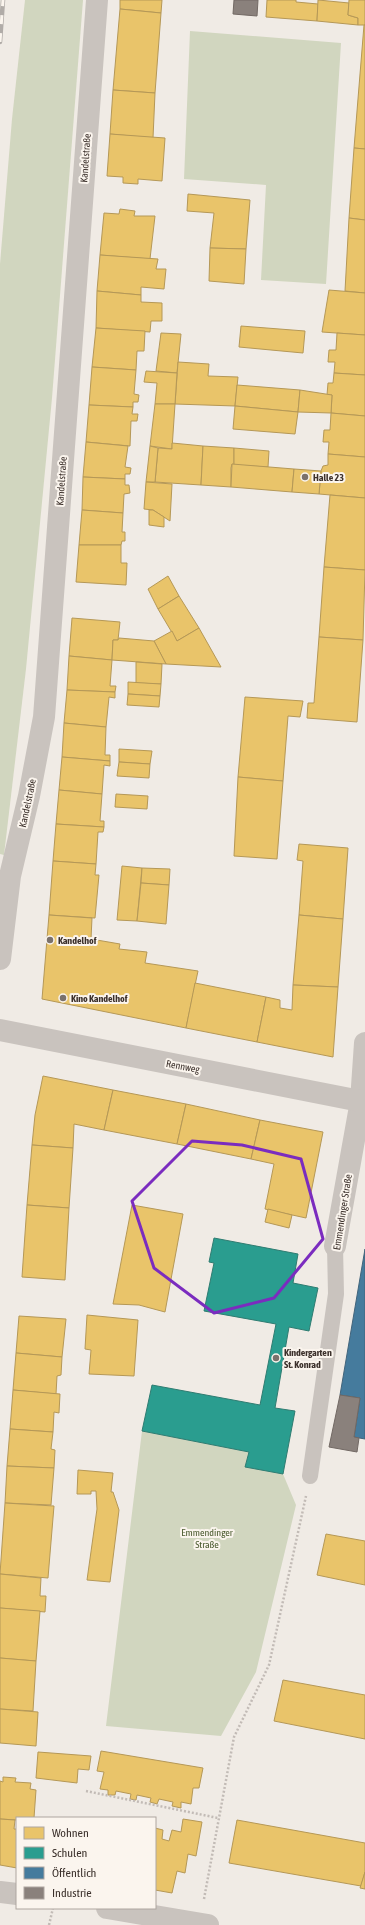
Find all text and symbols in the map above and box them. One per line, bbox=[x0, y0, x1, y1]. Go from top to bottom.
street label: Kandelstraße bbox=[78, 133, 93, 183]
street label: Kandelstraße bbox=[54, 456, 69, 506]
marker: Halle 23 bbox=[300, 472, 310, 482]
place label: Halle 23 bbox=[313, 472, 344, 483]
street label: Kandelstraße bbox=[17, 777, 38, 828]
marker: Kandelhof bbox=[45, 935, 55, 945]
place label: Kandelhof bbox=[58, 935, 97, 946]
marker: Kino Kandelhof bbox=[58, 993, 68, 1003]
place label: Kino Kandelhof bbox=[71, 993, 128, 1004]
street label: Rennweg bbox=[165, 1058, 201, 1075]
street label: Emmendinger Straße bbox=[331, 1173, 354, 1251]
place label: Kindergarten St. Konrad bbox=[284, 1347, 332, 1370]
marker: Kindergarten St. Konrad bbox=[271, 1353, 281, 1363]
park label: Emmendinger Straße bbox=[181, 1527, 234, 1550]
legend bbox=[16, 1817, 156, 1909]
text: Wohnen bbox=[52, 1826, 89, 1840]
text: Schulen bbox=[52, 1846, 87, 1860]
text: Öffentlich bbox=[52, 1866, 96, 1880]
text: Industrie bbox=[52, 1886, 92, 1900]

